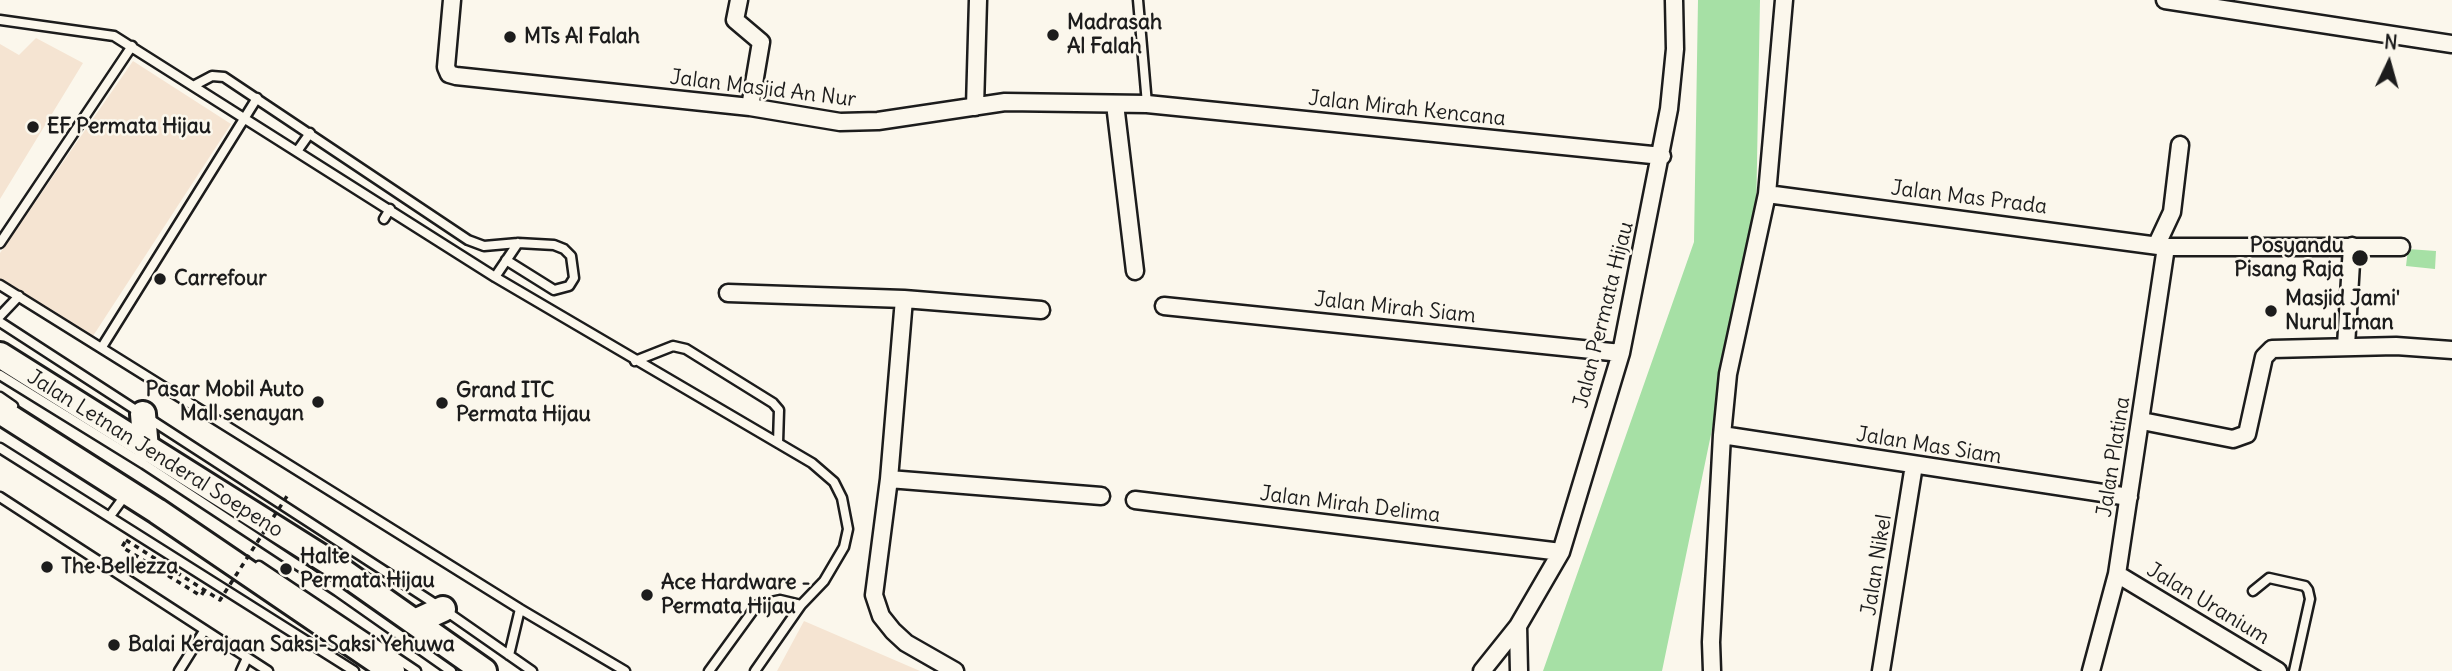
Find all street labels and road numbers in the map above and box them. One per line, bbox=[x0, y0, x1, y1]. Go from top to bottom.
street label: Jalan Masjid An Nur bbox=[668, 65, 858, 113]
street label: Jalan Mirah Kencana bbox=[1307, 86, 1507, 132]
street label: Jalan Mas Prada bbox=[1889, 176, 2049, 220]
street label: Jalan Permata Hijau bbox=[1569, 219, 1639, 411]
street label: Jalan Mirah Siam bbox=[1313, 287, 1477, 329]
street label: Jalan Letnan Jenderal Soepeno bbox=[23, 365, 287, 543]
street label: Jalan Platina bbox=[2092, 395, 2136, 519]
street label: Jalan Mas Siam bbox=[1855, 422, 2003, 470]
street label: Jalan Mirah Delima bbox=[1258, 481, 1442, 529]
street label: Jalan Nikel bbox=[1857, 513, 1897, 617]
street label: Jalan Uranium bbox=[2142, 558, 2274, 650]

